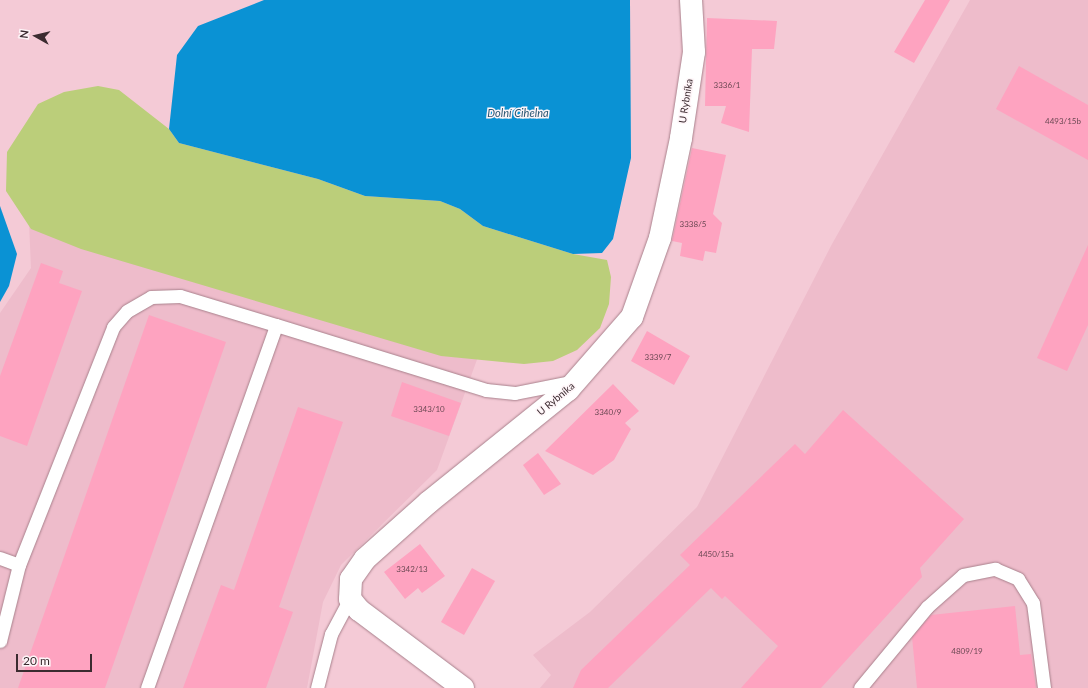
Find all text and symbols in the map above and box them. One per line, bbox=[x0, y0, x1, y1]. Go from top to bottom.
north arrow bbox=[16, 16, 56, 56]
text: N bbox=[17, 29, 31, 39]
street label: U Rybníka bbox=[677, 78, 695, 124]
house number: 3336/1 bbox=[714, 81, 740, 91]
water label: Dolní Cihelna bbox=[487, 106, 549, 120]
house number: 4493/15b bbox=[1045, 117, 1081, 127]
house number: 3338/5 bbox=[680, 220, 706, 230]
house number: 3339/7 bbox=[645, 353, 671, 363]
street label: U Rybníka bbox=[535, 380, 577, 418]
house number: 3343/10 bbox=[413, 405, 445, 415]
house number: 3340/9 bbox=[595, 408, 621, 418]
house number: 4450/15a bbox=[698, 550, 734, 560]
house number: 3342/13 bbox=[396, 565, 428, 575]
scale bar bbox=[18, 646, 94, 672]
house number: 4809/19 bbox=[951, 647, 983, 657]
text: 20 m bbox=[23, 653, 50, 668]

